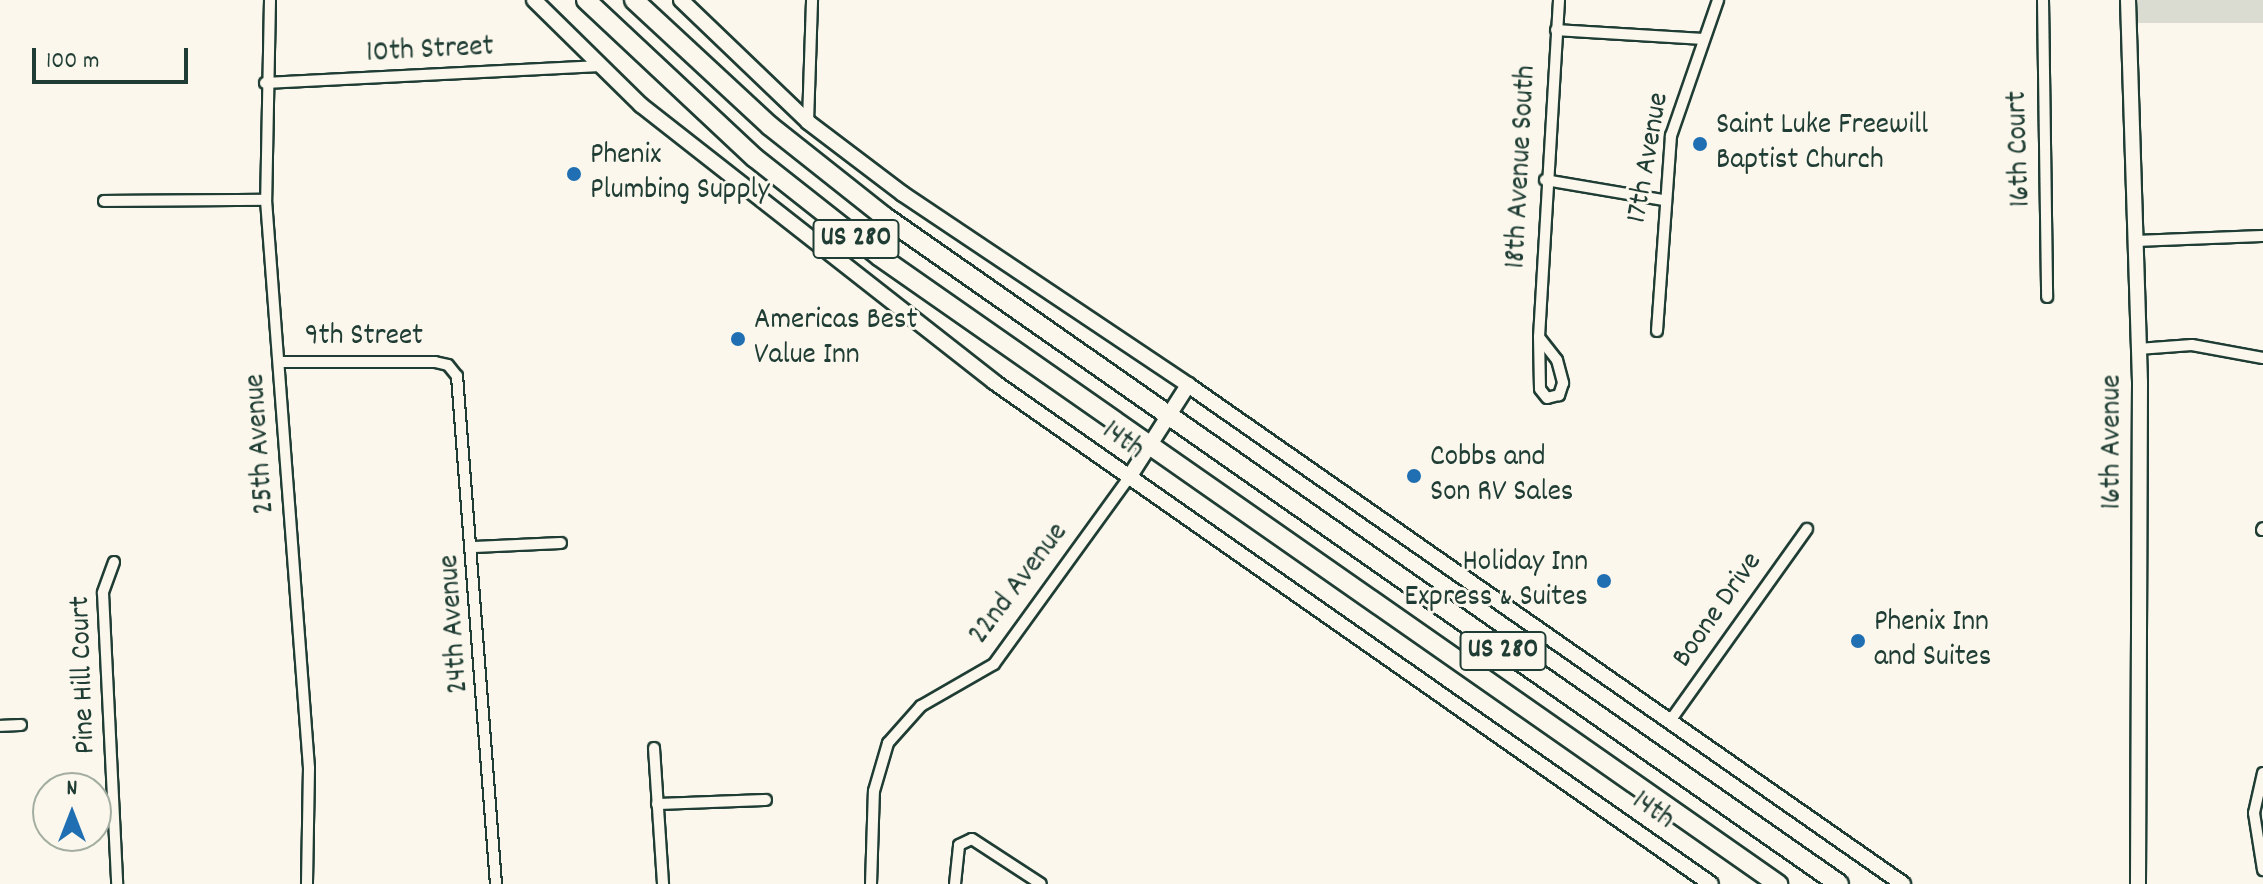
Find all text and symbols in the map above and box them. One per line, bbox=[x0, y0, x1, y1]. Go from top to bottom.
street label: 10th Street bbox=[365, 31, 495, 73]
scale bar bbox=[36, 32, 192, 82]
text: 100 m bbox=[46, 45, 99, 79]
street label: 18th Avenue South bbox=[1500, 64, 1546, 270]
street label: 17th Avenue bbox=[1621, 90, 1679, 226]
street label: 16th Court bbox=[2001, 90, 2041, 208]
place label: Saint Luke Freewill Baptist Church bbox=[1716, 109, 1928, 180]
marker: Saint Luke Freewill Baptist Church bbox=[1691, 135, 1709, 153]
place label: Phenix Plumbing Supply bbox=[590, 139, 770, 210]
marker: Phenix Plumbing Supply bbox=[565, 165, 583, 183]
road number: US 280 bbox=[812, 215, 900, 263]
place label: Americas Best Value Inn bbox=[754, 304, 918, 374]
street label: 9th Street bbox=[305, 320, 423, 356]
marker: Americas Best Value Inn bbox=[729, 330, 747, 348]
street label: 25th Avenue bbox=[239, 373, 285, 515]
street label: 16th Avenue bbox=[2096, 374, 2132, 510]
street label: 14th bbox=[1094, 415, 1150, 469]
place label: Cobbs and Son RV Sales bbox=[1430, 441, 1573, 512]
marker: Cobbs and Son RV Sales bbox=[1405, 467, 1423, 485]
street label: 22nd Avenue bbox=[963, 517, 1077, 653]
place label: Holiday Inn Express & Suites bbox=[1404, 546, 1588, 616]
street label: Boone Drive bbox=[1666, 546, 1772, 676]
street label: 24th Avenue bbox=[433, 553, 479, 695]
marker: Holiday Inn Express & Suites bbox=[1595, 572, 1613, 590]
street label: Pine Hill Court bbox=[64, 595, 106, 755]
place label: Phenix Inn and Suites bbox=[1874, 606, 1991, 676]
road number: US 280 bbox=[1459, 627, 1547, 675]
marker: Phenix Inn and Suites bbox=[1849, 632, 1867, 650]
north arrow bbox=[32, 772, 112, 852]
text: N bbox=[67, 774, 77, 805]
street label: 14th bbox=[1624, 785, 1680, 839]

